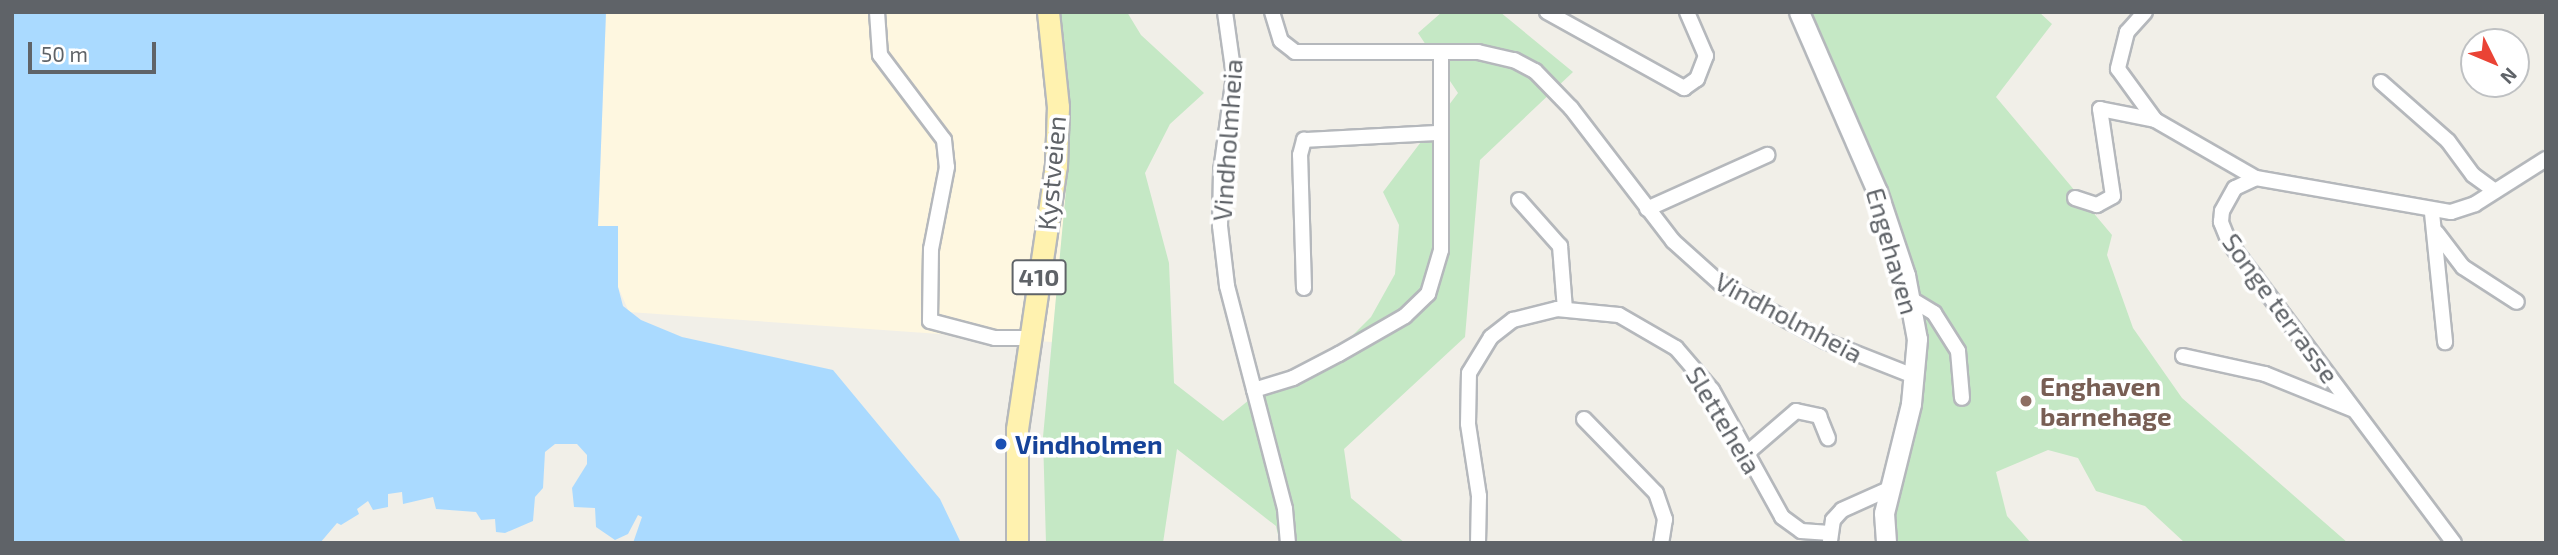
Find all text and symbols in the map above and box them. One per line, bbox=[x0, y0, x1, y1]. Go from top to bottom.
scale bar bbox=[32, 28, 159, 72]
north arrow bbox=[2460, 28, 2530, 98]
text: 50 m bbox=[41, 41, 88, 66]
street label: Vindholmheia bbox=[1206, 58, 1248, 222]
text: N bbox=[2496, 63, 2522, 89]
street label: Kystveien bbox=[1030, 115, 1072, 231]
street label: Engehaven bbox=[1860, 184, 1926, 318]
street label: Songe terrasse bbox=[2216, 227, 2346, 389]
road number: 410 bbox=[1011, 256, 1067, 298]
street label: Vindholmheia bbox=[1710, 265, 1868, 369]
street label: Sletteheia bbox=[1680, 361, 1768, 479]
place label: Enghaven barnehage bbox=[2040, 370, 2172, 432]
marker: Enghaven barnehage bbox=[2018, 393, 2034, 409]
place label: Vindholmen bbox=[1015, 428, 1163, 460]
marker: Vindholmen bbox=[993, 436, 1009, 452]

